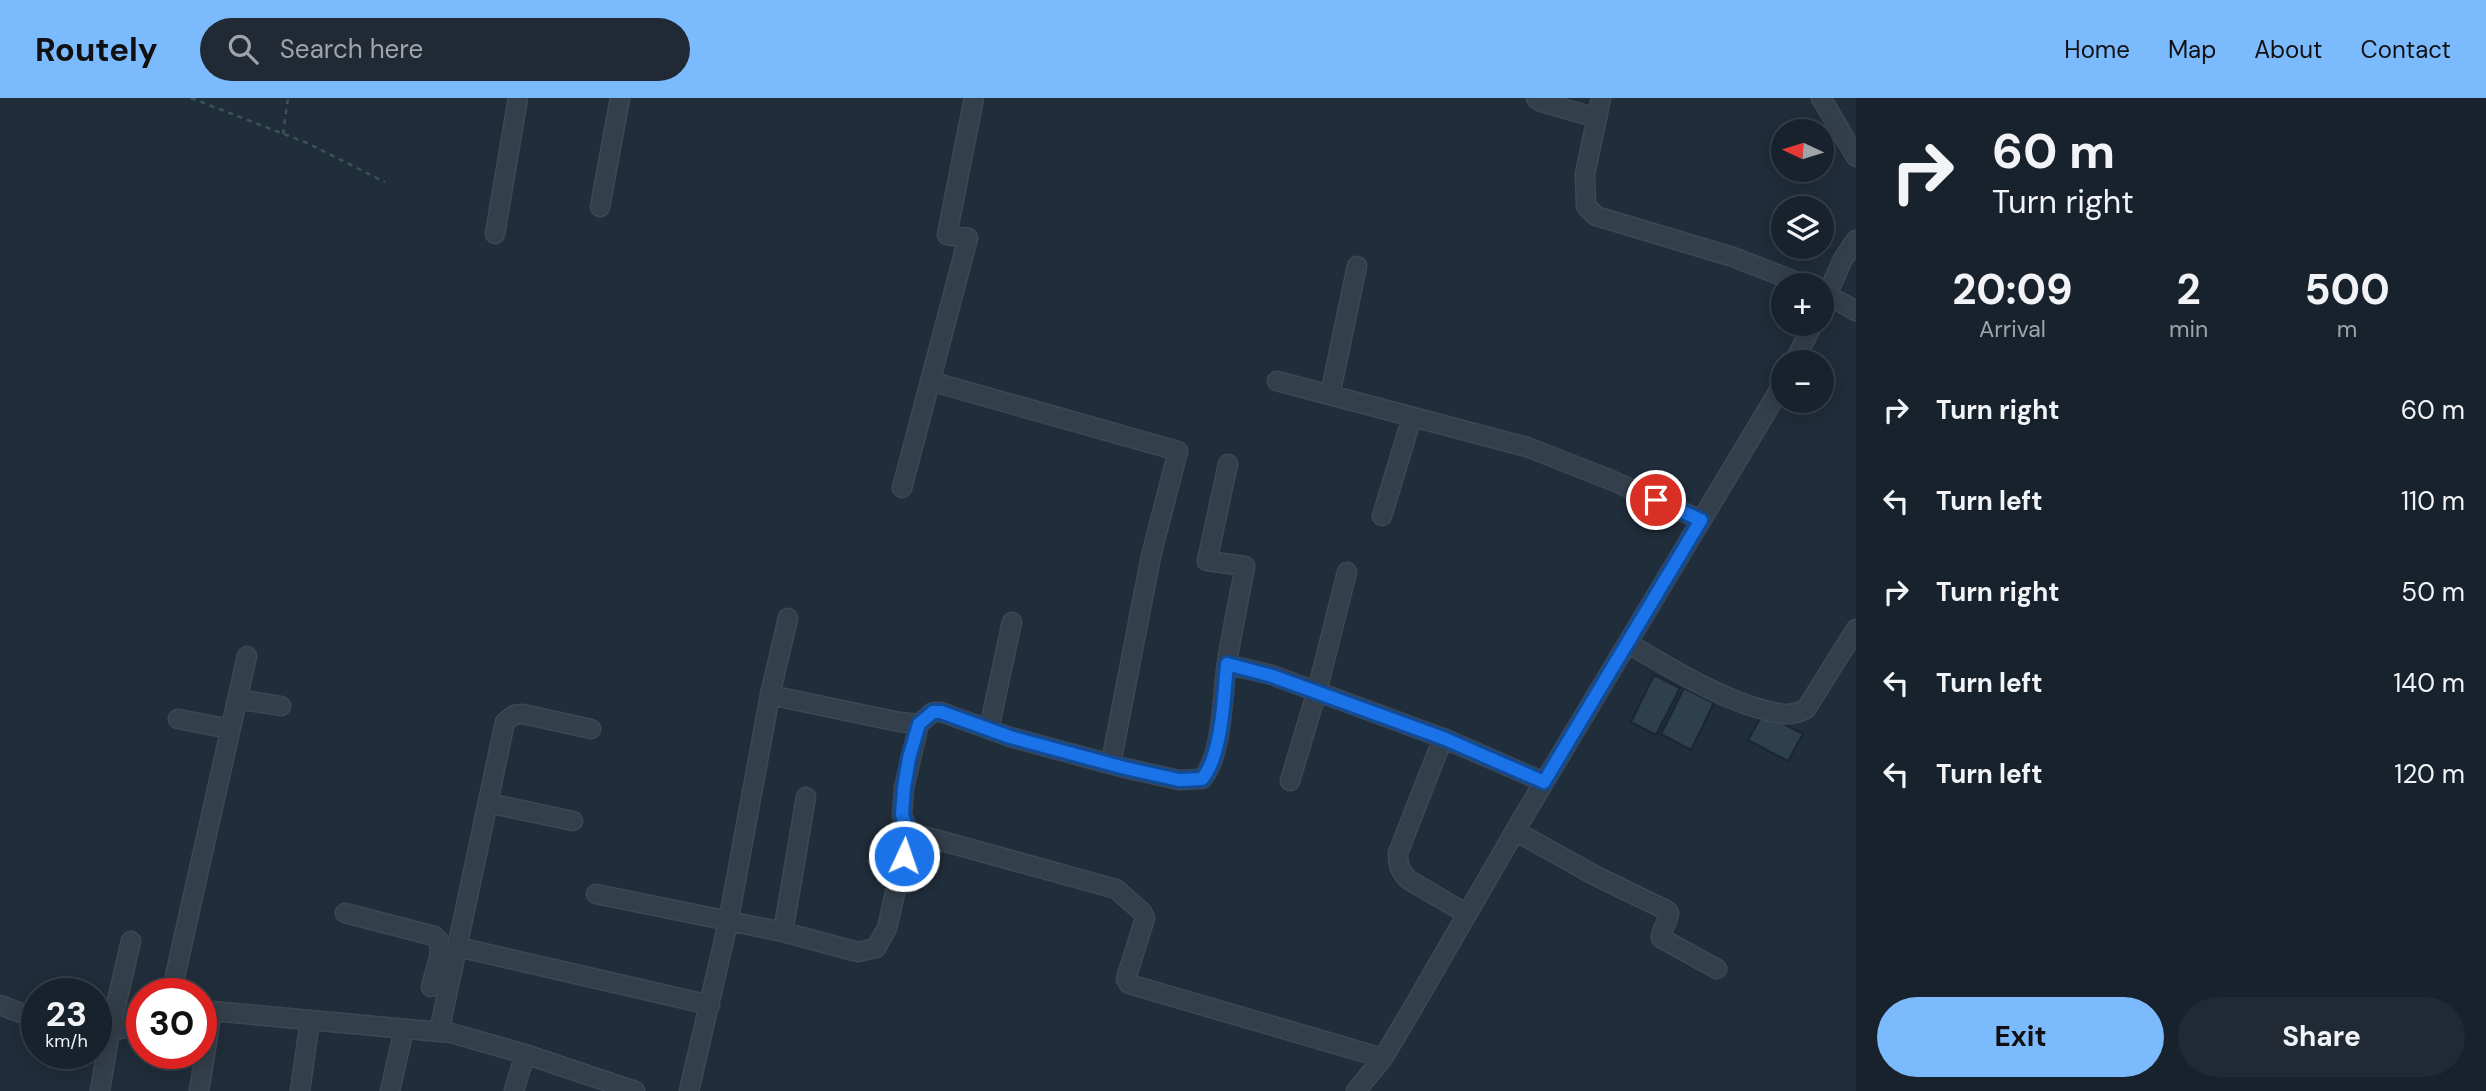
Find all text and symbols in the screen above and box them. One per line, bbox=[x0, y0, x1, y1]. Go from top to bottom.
search box bbox=[200, 18, 690, 81]
text: Routely bbox=[35, 28, 158, 71]
icon: search bbox=[224, 30, 262, 68]
text: Search here bbox=[280, 32, 423, 66]
text: Home bbox=[2064, 34, 2130, 65]
text: Map bbox=[2168, 34, 2216, 65]
text: About bbox=[2254, 34, 2323, 65]
text: Contact bbox=[2361, 34, 2451, 65]
north arrow bbox=[1771, 119, 1834, 182]
map controls bbox=[1771, 119, 1834, 413]
text: 60 m bbox=[1992, 119, 2115, 183]
icon: right bbox=[1877, 126, 1968, 217]
text: Turn right bbox=[1992, 181, 2134, 223]
button: layers bbox=[1771, 196, 1834, 259]
text: 20:09 bbox=[1952, 262, 2073, 317]
text: 2 bbox=[2177, 262, 2201, 317]
text: 500 bbox=[2304, 262, 2390, 317]
button: + bbox=[1771, 273, 1834, 336]
text: Arrival bbox=[1979, 314, 2046, 344]
text: min bbox=[2169, 314, 2208, 344]
text: m bbox=[2337, 314, 2357, 344]
button: − bbox=[1771, 350, 1834, 413]
icon: right bbox=[1877, 391, 1915, 429]
text: Turn right bbox=[1936, 393, 2060, 427]
text: 60 m bbox=[2401, 393, 2465, 427]
pin bbox=[1626, 470, 1686, 530]
icon: arrive bbox=[1637, 481, 1675, 519]
icon: left bbox=[1877, 482, 1915, 520]
text: Turn left bbox=[1936, 484, 2043, 518]
text: 110 m bbox=[2401, 484, 2465, 518]
icon: right bbox=[1877, 573, 1915, 611]
text: Turn right bbox=[1936, 575, 2060, 609]
text: 50 m bbox=[2401, 575, 2465, 609]
icon: left bbox=[1877, 664, 1915, 702]
text: Turn left bbox=[1936, 666, 2043, 700]
text: 140 m bbox=[2393, 666, 2465, 700]
icon: left bbox=[1877, 755, 1915, 793]
text: Turn left bbox=[1936, 757, 2043, 791]
text: 120 m bbox=[2394, 757, 2465, 791]
position arrow bbox=[867, 819, 941, 893]
speed limit sign: 30 bbox=[126, 978, 217, 1069]
text: 23 bbox=[46, 991, 87, 1037]
button: Exit bbox=[1877, 997, 2164, 1077]
button: Share bbox=[2178, 997, 2465, 1077]
text: km/h bbox=[45, 1029, 88, 1053]

